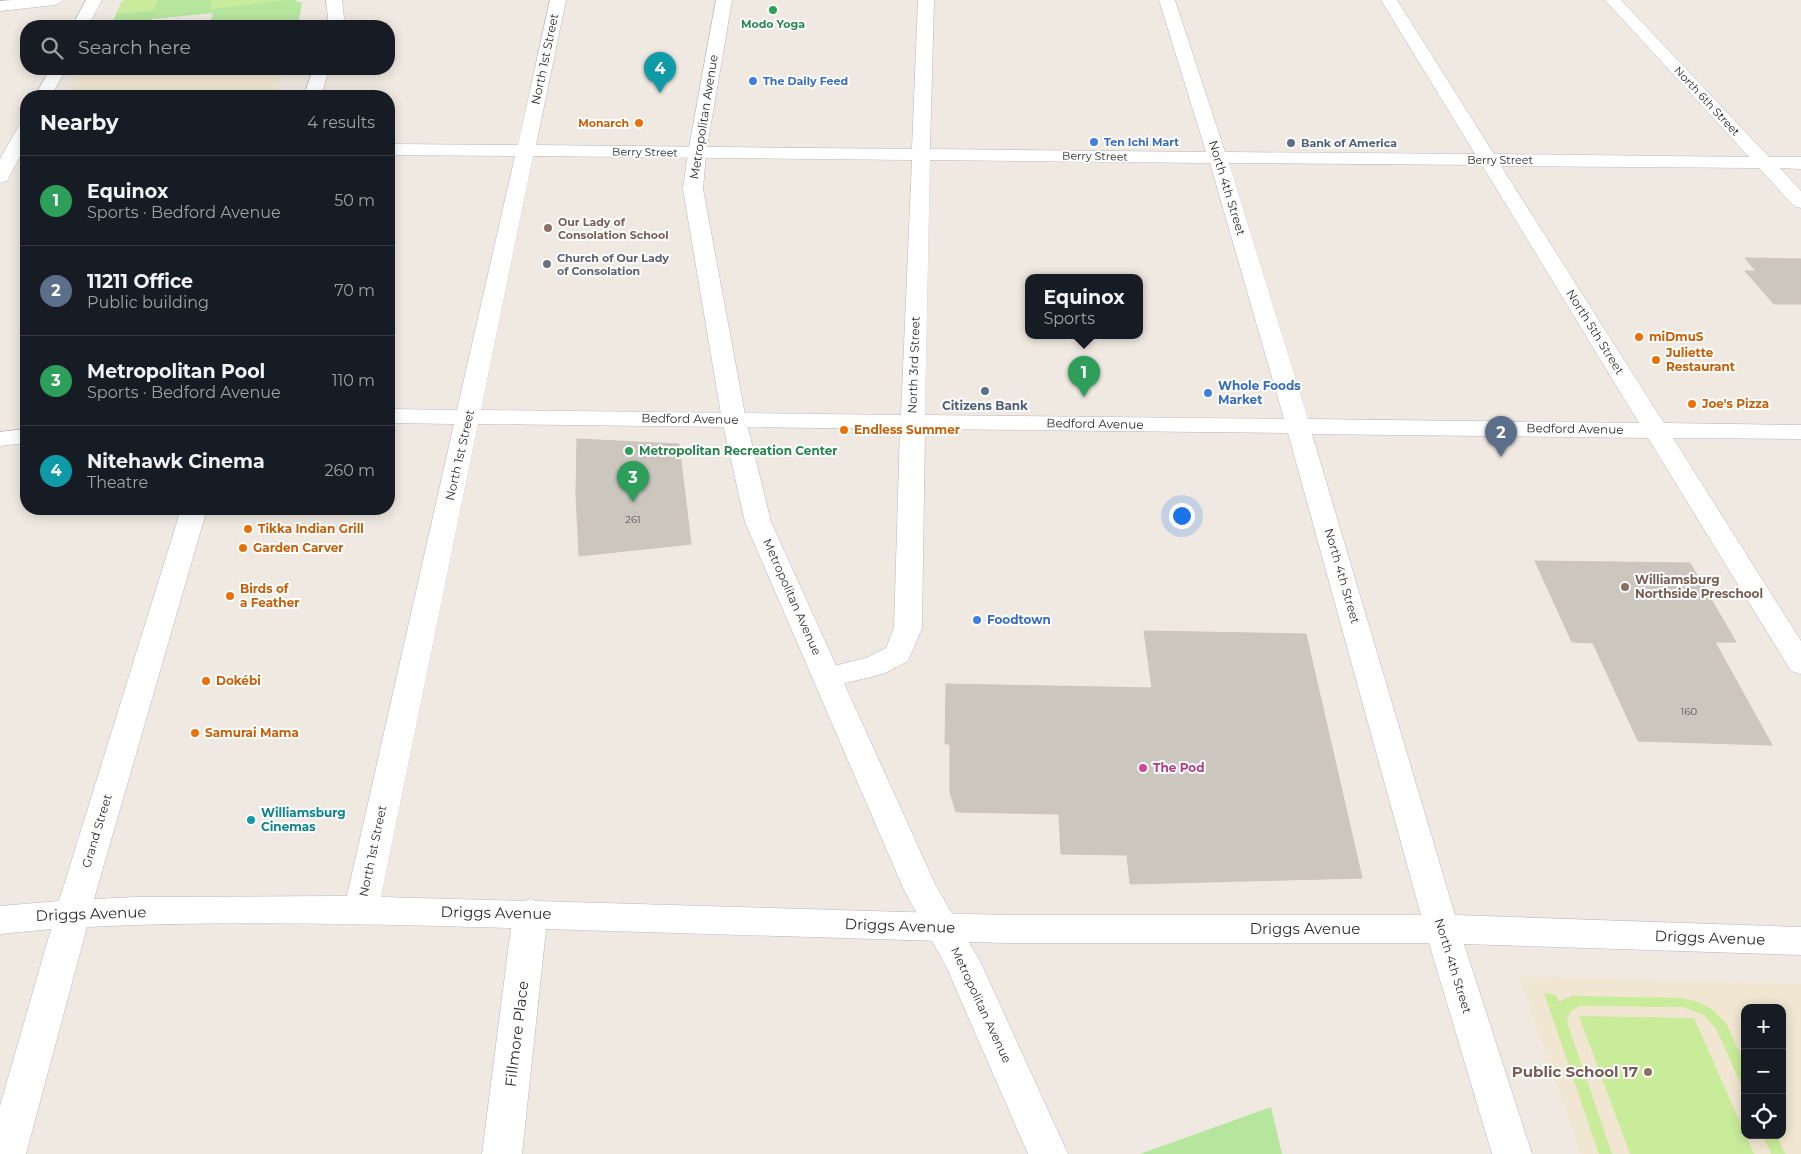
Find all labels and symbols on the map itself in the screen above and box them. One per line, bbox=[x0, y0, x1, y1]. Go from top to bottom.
marker: Modo Yoga bbox=[767, 4, 779, 16]
street label: North 1st Street bbox=[528, 12, 562, 106]
place label: Modo Yoga bbox=[741, 17, 805, 31]
pin: 4 bbox=[644, 52, 676, 93]
street label: Metropolitan Avenue bbox=[686, 54, 721, 180]
street label: North 6th Street bbox=[1671, 63, 1743, 139]
place label: The Daily Feed bbox=[763, 74, 848, 88]
marker: The Daily Feed bbox=[747, 75, 759, 87]
place label: Monarch bbox=[578, 116, 629, 130]
marker: Monarch bbox=[633, 117, 645, 129]
place label: Ten Ichi Mart bbox=[1104, 135, 1179, 149]
marker: Ten Ichi Mart bbox=[1088, 136, 1100, 148]
place label: Bank of America bbox=[1301, 136, 1397, 150]
marker: Bank of America bbox=[1285, 137, 1297, 149]
street label: North 4th Street bbox=[1206, 138, 1249, 237]
street label: Berry Street bbox=[612, 144, 679, 160]
street label: Berry Street bbox=[1062, 148, 1129, 164]
street label: Berry Street bbox=[1467, 153, 1533, 167]
place label: Our Lady of Consolation School bbox=[558, 215, 669, 242]
marker: Our Lady of Consolation School bbox=[542, 222, 554, 234]
place label: Church of Our Lady of Consolation bbox=[557, 251, 669, 278]
marker: Church of Our Lady of Consolation bbox=[541, 258, 553, 270]
street label: North 5th Street bbox=[1563, 286, 1628, 377]
street label: North 3rd Street bbox=[904, 316, 923, 414]
place label: miDmuS bbox=[1649, 329, 1704, 344]
marker: miDmuS bbox=[1633, 331, 1645, 343]
place label: Juliette Restaurant bbox=[1665, 345, 1736, 374]
marker: Juliette Restaurant bbox=[1650, 354, 1662, 366]
pin: 1 bbox=[1068, 356, 1100, 397]
place label: Whole Foods Market bbox=[1218, 378, 1301, 407]
marker: Citizens Bank bbox=[979, 385, 991, 397]
marker: Whole Foods Market bbox=[1202, 387, 1214, 399]
place label: Joe's Pizza bbox=[1701, 396, 1769, 411]
place label: Citizens Bank bbox=[942, 398, 1028, 413]
marker: Joe's Pizza bbox=[1686, 398, 1698, 410]
street label: North 1st Street bbox=[442, 408, 477, 502]
street label: Bedford Avenue bbox=[641, 410, 739, 427]
street label: Bedford Avenue bbox=[1046, 415, 1144, 432]
pin: 2 bbox=[1485, 416, 1517, 457]
street label: Bedford Avenue bbox=[1526, 420, 1624, 437]
place label: Endless Summer bbox=[854, 422, 960, 437]
marker: Endless Summer bbox=[838, 424, 850, 436]
place label: Metropolitan Recreation Center bbox=[639, 443, 837, 458]
marker: Metropolitan Recreation Center bbox=[623, 445, 635, 457]
pin: 3 bbox=[617, 461, 649, 502]
your location bbox=[1169, 503, 1195, 529]
house number: 261 bbox=[625, 513, 641, 526]
place label: Tikka Indian Grill bbox=[258, 521, 364, 536]
marker: Tikka Indian Grill bbox=[242, 523, 254, 535]
street label: North 4th Street bbox=[1322, 526, 1363, 626]
street label: Metropolitan Avenue bbox=[760, 536, 825, 657]
place label: Garden Carver bbox=[253, 540, 343, 555]
marker: Garden Carver bbox=[237, 542, 249, 554]
place label: Williamsburg Northside Preschool bbox=[1635, 572, 1763, 601]
place label: Birds of a Feather bbox=[240, 581, 299, 610]
marker: Williamsburg Northside Preschool bbox=[1619, 581, 1631, 593]
marker: Birds of a Feather bbox=[224, 590, 236, 602]
place label: Foodtown bbox=[987, 612, 1051, 627]
marker: Foodtown bbox=[971, 614, 983, 626]
place label: Dokébi bbox=[216, 673, 261, 688]
marker: Dokébi bbox=[200, 675, 212, 687]
house number: 160 bbox=[1681, 705, 1698, 718]
place label: Samurai Mama bbox=[205, 725, 299, 740]
marker: Samurai Mama bbox=[189, 727, 201, 739]
place label: The Pod bbox=[1153, 760, 1205, 775]
marker: The Pod bbox=[1137, 762, 1149, 774]
street label: Grand Street bbox=[78, 792, 115, 870]
street label: North 1st Street bbox=[356, 804, 390, 898]
place label: Williamsburg Cinemas bbox=[261, 805, 346, 834]
marker: Williamsburg Cinemas bbox=[245, 814, 257, 826]
street label: Driggs Avenue bbox=[35, 902, 147, 925]
street label: Driggs Avenue bbox=[440, 902, 552, 923]
street label: Driggs Avenue bbox=[844, 914, 956, 937]
street label: North 4th Street bbox=[1432, 916, 1475, 1015]
street label: Driggs Avenue bbox=[1250, 919, 1360, 938]
street label: Driggs Avenue bbox=[1654, 926, 1766, 949]
street label: Metropolitan Avenue bbox=[948, 945, 1015, 1065]
street label: Fillmore Place bbox=[501, 980, 532, 1088]
place label: Public School 17 bbox=[1512, 1062, 1638, 1081]
marker: Public School 17 bbox=[1642, 1066, 1654, 1078]

